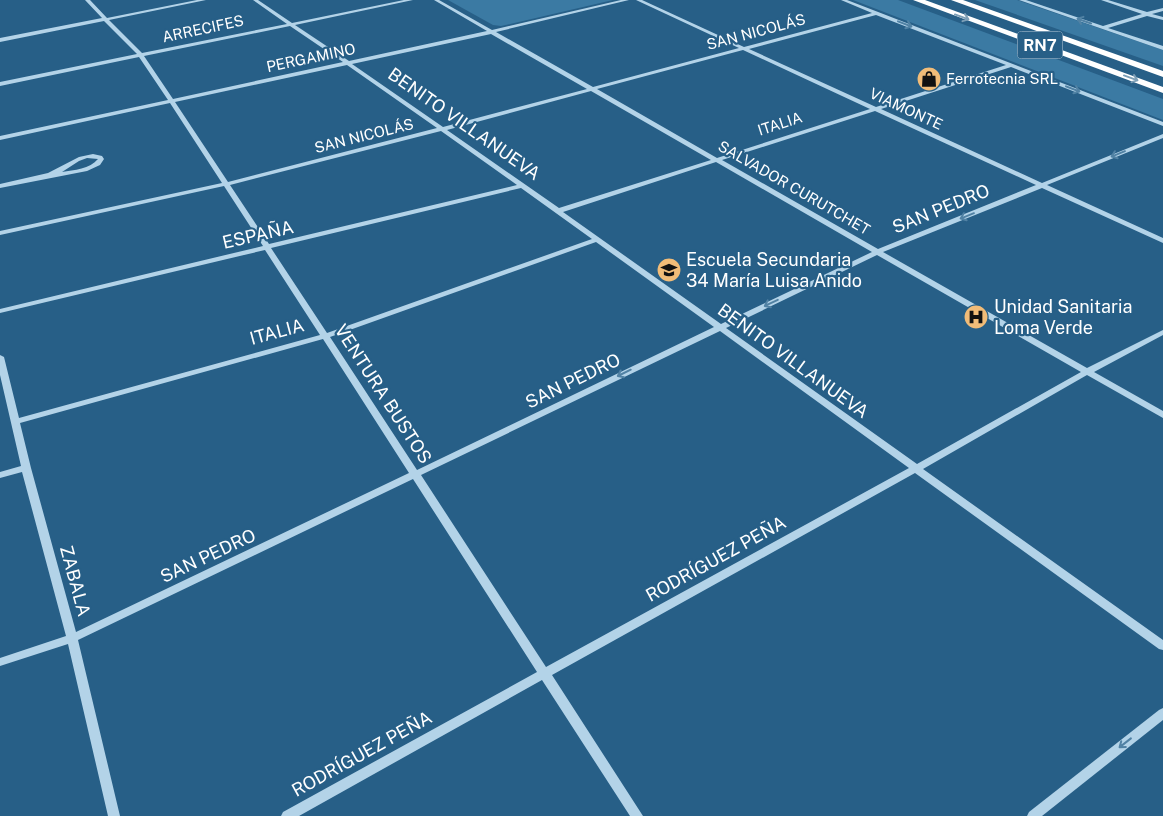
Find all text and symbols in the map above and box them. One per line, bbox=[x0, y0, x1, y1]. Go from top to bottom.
street label: SAN NICOLÁS bbox=[705, 10, 807, 53]
street label: ARRECIFES bbox=[160, 12, 245, 45]
one-way arrow bbox=[954, 13, 970, 22]
one-way arrow bbox=[1076, 16, 1092, 25]
one-way arrow bbox=[897, 20, 912, 29]
road number: RN7 bbox=[1018, 32, 1062, 58]
street label: PERGAMINO bbox=[265, 40, 357, 75]
street label: BENITO VILLANUEVA bbox=[384, 63, 545, 184]
shop icon: Ferrotecnia SRL bbox=[916, 66, 942, 92]
place label: Ferrotecnia SRL bbox=[946, 70, 1058, 87]
one-way arrow bbox=[1123, 74, 1139, 83]
street label: VIAMONTE bbox=[867, 84, 946, 133]
one-way arrow bbox=[1064, 85, 1080, 94]
street label: ITALIA bbox=[755, 108, 805, 139]
street label: SAN NICOLÁS bbox=[312, 115, 415, 156]
street label: SALVADOR CURUTCHET bbox=[715, 137, 873, 238]
one-way arrow bbox=[1111, 150, 1126, 160]
street label: SAN PEDRO bbox=[889, 180, 992, 238]
one-way arrow bbox=[960, 211, 975, 221]
street label: ESPAÑA bbox=[220, 215, 296, 253]
place label: Escuela Secundaria 34 María Luisa Anido bbox=[686, 249, 862, 291]
school or university icon: Escuela Secundaria 34 María Luisa Anido bbox=[656, 257, 682, 283]
place label: Unidad Sanitaria Loma Verde bbox=[994, 296, 1132, 338]
one-way arrow bbox=[764, 298, 779, 308]
street label: BENITO VILLANUEVA bbox=[714, 299, 873, 422]
hospital icon: Unidad Sanitaria Loma Verde bbox=[963, 304, 989, 330]
street label: ITALIA bbox=[247, 314, 306, 349]
street label: VENTURA BUSTOS bbox=[331, 320, 436, 467]
street label: SAN PEDRO bbox=[522, 349, 624, 413]
one-way arrow bbox=[617, 368, 632, 378]
street label: RODRÍGUEZ PEÑA bbox=[642, 510, 790, 606]
street label: SAN PEDRO bbox=[157, 524, 259, 587]
street label: ZABALA bbox=[56, 543, 95, 619]
street label: RODRÍGUEZ PEÑA bbox=[288, 705, 436, 801]
one-way arrow bbox=[1119, 738, 1132, 749]

